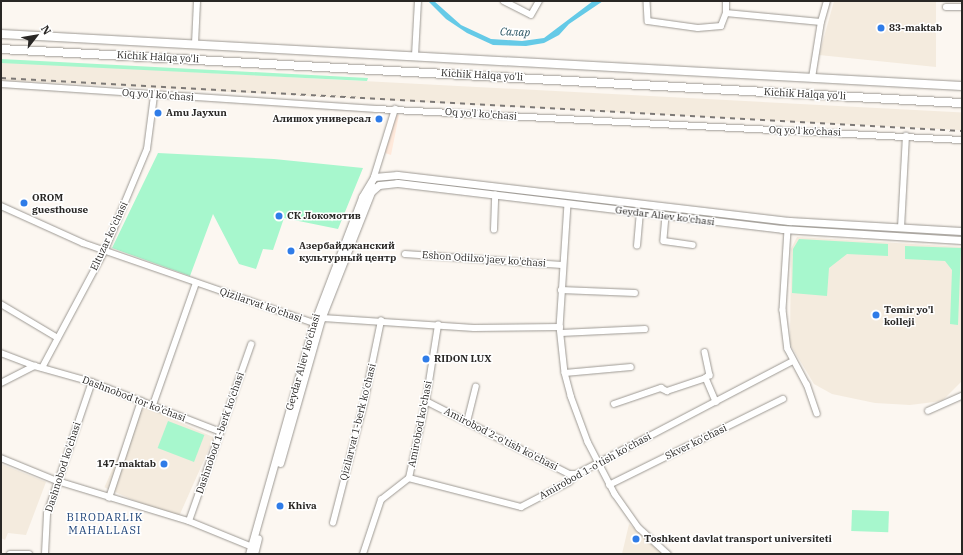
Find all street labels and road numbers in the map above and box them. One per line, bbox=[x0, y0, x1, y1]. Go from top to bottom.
street label: Kichik Halqa yo'li bbox=[117, 49, 199, 65]
street label: Kichik Halqa yo'li bbox=[441, 67, 523, 83]
street label: Oq yo'l ko'chasi bbox=[122, 86, 194, 104]
street label: Kichik Halqa yo'li bbox=[764, 86, 846, 102]
street label: Oq yo'l ko'chasi bbox=[445, 105, 517, 123]
street label: Oq yo'l ko'chasi bbox=[769, 124, 841, 138]
street label: Eltuzar ko'chasi bbox=[88, 200, 130, 272]
street label: Geydar Aliev ko'chasi bbox=[615, 204, 715, 228]
street label: Eshon Odilxo'jaev ko'chasi bbox=[422, 249, 546, 269]
street label: Qizilarvat ko'chasi bbox=[218, 285, 304, 325]
street label: Geydar Aliev ko'chasi bbox=[283, 312, 323, 412]
street label: Qizilarvat 1-berk ko'chasi bbox=[338, 362, 378, 482]
street label: Dashnobod 1-berk ko'chasi bbox=[193, 370, 247, 496]
street label: Dashnobod tor ko'chasi bbox=[80, 374, 188, 424]
street label: Amirobod ko'chasi bbox=[406, 380, 434, 468]
street label: Amirobod 2-o'tish ko'chasi bbox=[442, 405, 560, 473]
street label: Dashnobod ko'chasi bbox=[43, 420, 83, 514]
street label: Skver ko'chasi bbox=[663, 422, 729, 462]
street label: Amirobod 1-o'tish ko'chasi bbox=[537, 430, 653, 502]

